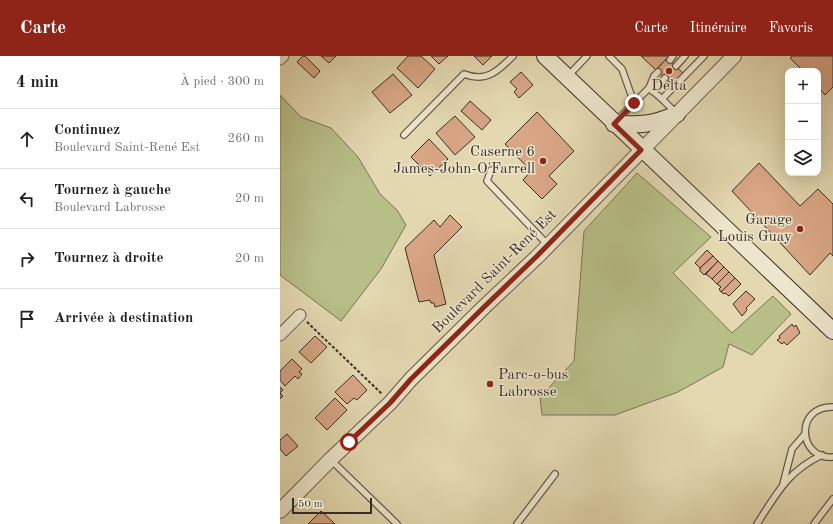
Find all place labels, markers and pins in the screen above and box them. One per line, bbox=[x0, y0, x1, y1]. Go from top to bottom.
marker: Delta bbox=[664, 66, 674, 76]
place label: Delta bbox=[651, 79, 687, 94]
place label: Caserne 6 James-John-O'Farrell bbox=[393, 145, 535, 177]
marker: Caserne 6 James-John-O'Farrell bbox=[538, 156, 548, 166]
place label: Garage Louis Guay bbox=[718, 213, 792, 245]
marker: Garage Louis Guay bbox=[795, 224, 805, 234]
place label: Parc-o-bus Labrosse bbox=[498, 368, 568, 400]
marker: Parc-o-bus Labrosse bbox=[485, 379, 495, 389]

